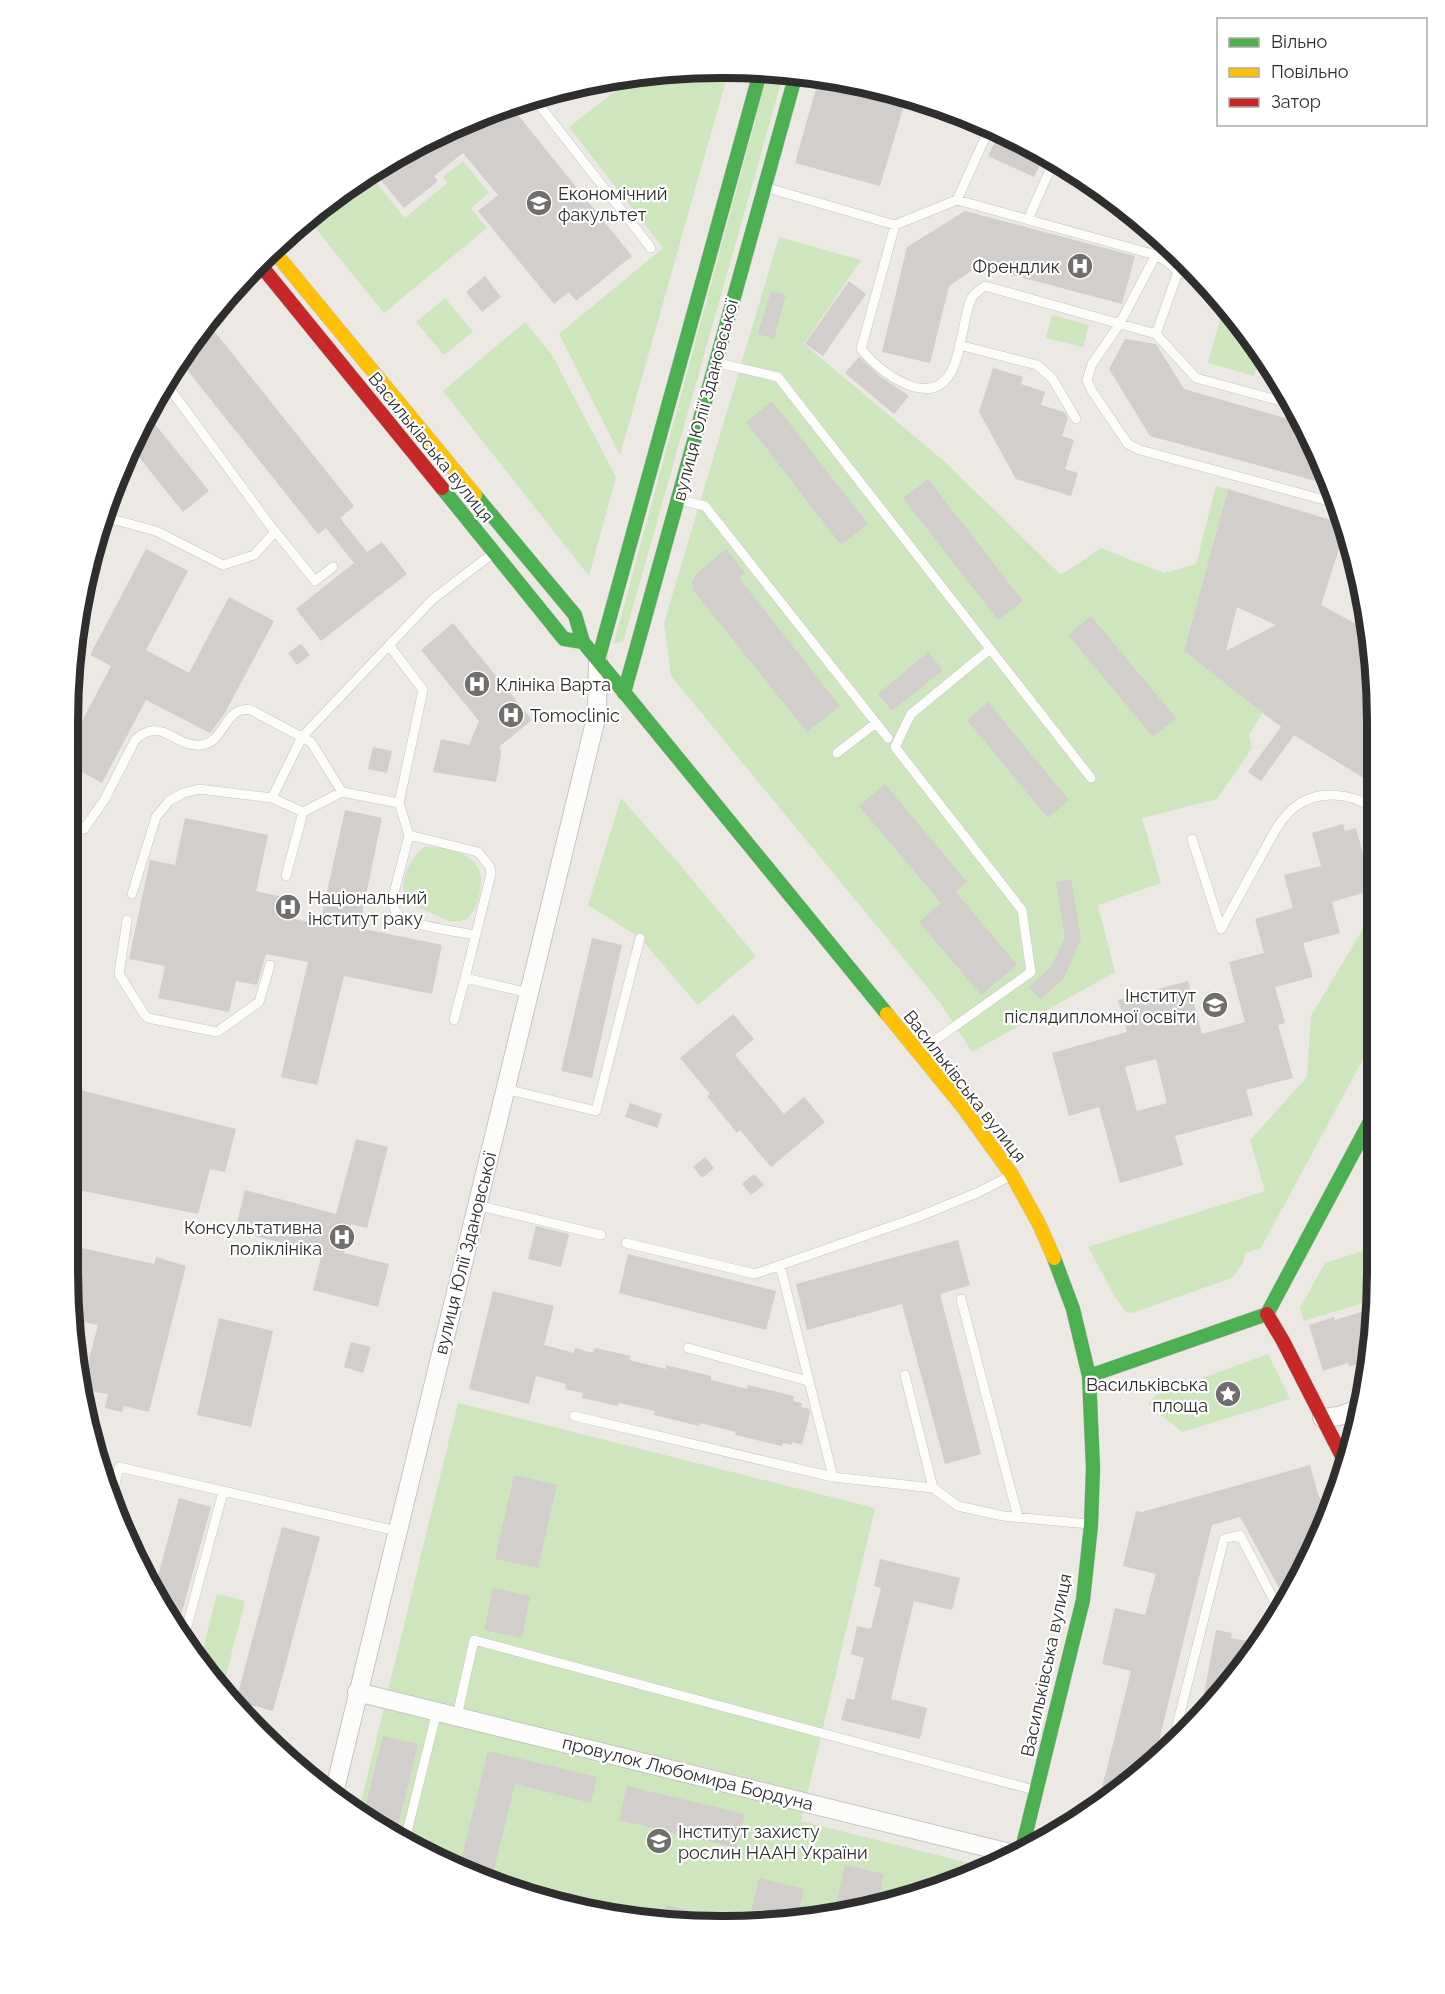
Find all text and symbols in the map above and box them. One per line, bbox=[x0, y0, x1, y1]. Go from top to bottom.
legend bbox=[1217, 18, 1427, 126]
text: Вільно bbox=[1271, 31, 1327, 52]
text: Повільно bbox=[1271, 61, 1349, 82]
text: Затор bbox=[1271, 91, 1321, 112]
place label: Економічний факультет bbox=[558, 183, 667, 225]
school or university icon: Економічний факультет bbox=[524, 188, 554, 218]
hospital icon: Френдлик bbox=[1065, 251, 1095, 281]
place label: Френдлик bbox=[973, 256, 1060, 277]
street label: вулиця Юлії Здановської bbox=[668, 297, 742, 503]
street label: Васильківська вулиця bbox=[364, 368, 498, 526]
hospital icon: Клініка Варта bbox=[462, 669, 492, 699]
place label: Клініка Варта bbox=[496, 674, 611, 695]
hospital icon: Tomoclinic bbox=[496, 700, 526, 730]
place label: Tomoclinic bbox=[530, 705, 620, 726]
place label: Національний інститут раку bbox=[308, 887, 427, 929]
hospital icon: Національний інститут раку bbox=[273, 892, 303, 922]
place label: Інститут післядипломної освіти bbox=[1004, 985, 1196, 1027]
school or university icon: Інститут післядипломної освіти bbox=[1200, 990, 1230, 1020]
street label: Васильківська вулиця bbox=[899, 1006, 1031, 1166]
street label: вулиця Юлії Здановської bbox=[430, 1150, 500, 1356]
place label: Консультативна поліклініка bbox=[184, 1217, 322, 1259]
hospital icon: Консультативна поліклініка bbox=[327, 1222, 357, 1252]
place label: Васильківська площа bbox=[1086, 1374, 1208, 1416]
place icon: Васильківська площа bbox=[1213, 1379, 1243, 1409]
street label: Васильківська вулиця bbox=[1016, 1571, 1076, 1759]
street label: провулок Любомира Бордуна bbox=[560, 1732, 816, 1814]
place label: Інститут захисту рослин НААН України bbox=[678, 1821, 868, 1863]
school or university icon: Інститут захисту рослин НААН України bbox=[644, 1826, 674, 1856]

